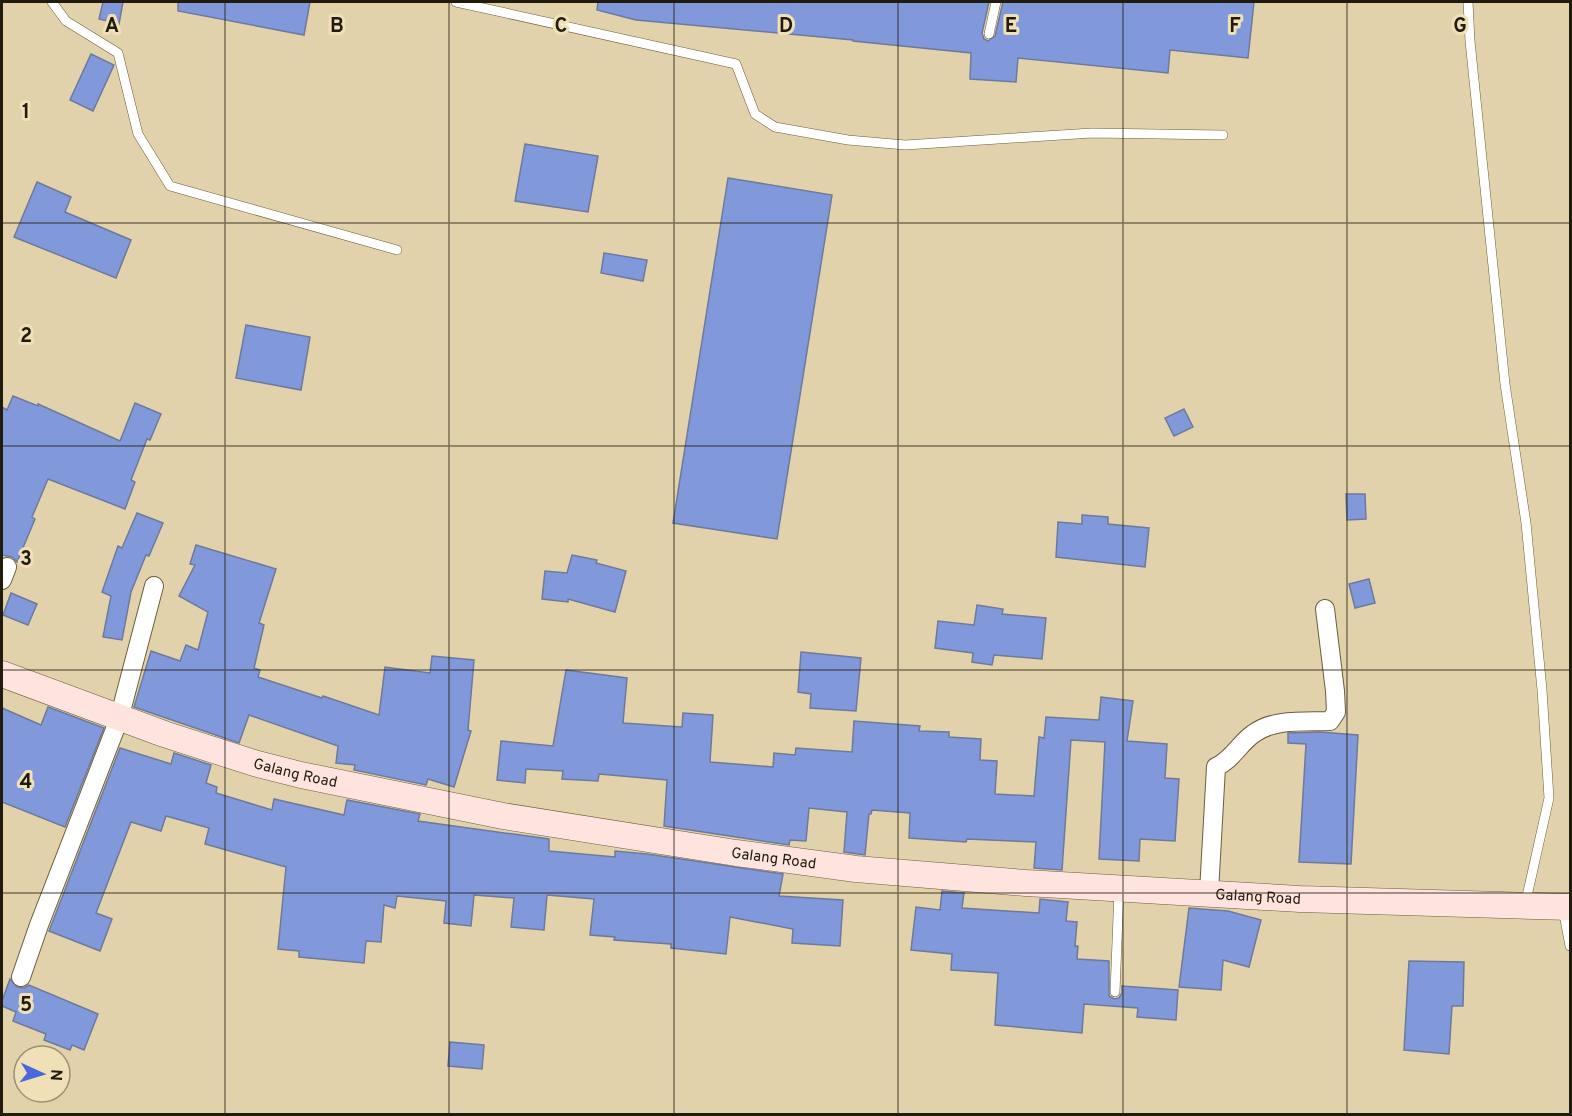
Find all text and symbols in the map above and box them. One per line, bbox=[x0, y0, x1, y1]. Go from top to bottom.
text: A bbox=[105, 14, 119, 40]
text: B bbox=[330, 14, 344, 40]
text: C bbox=[555, 14, 567, 40]
text: D bbox=[779, 14, 793, 40]
text: E bbox=[1005, 14, 1017, 40]
text: F bbox=[1229, 14, 1241, 40]
text: G bbox=[1453, 14, 1467, 40]
text: 1 bbox=[22, 100, 30, 126]
text: 2 bbox=[20, 324, 32, 350]
text: 3 bbox=[20, 547, 32, 573]
street label: Galang Road bbox=[251, 755, 339, 793]
text: 4 bbox=[20, 770, 32, 796]
street label: Galang Road bbox=[730, 844, 817, 875]
street label: Galang Road bbox=[1215, 886, 1301, 910]
text: 5 bbox=[20, 993, 32, 1019]
north arrow bbox=[12, 1044, 72, 1104]
text: N bbox=[45, 1068, 65, 1081]

